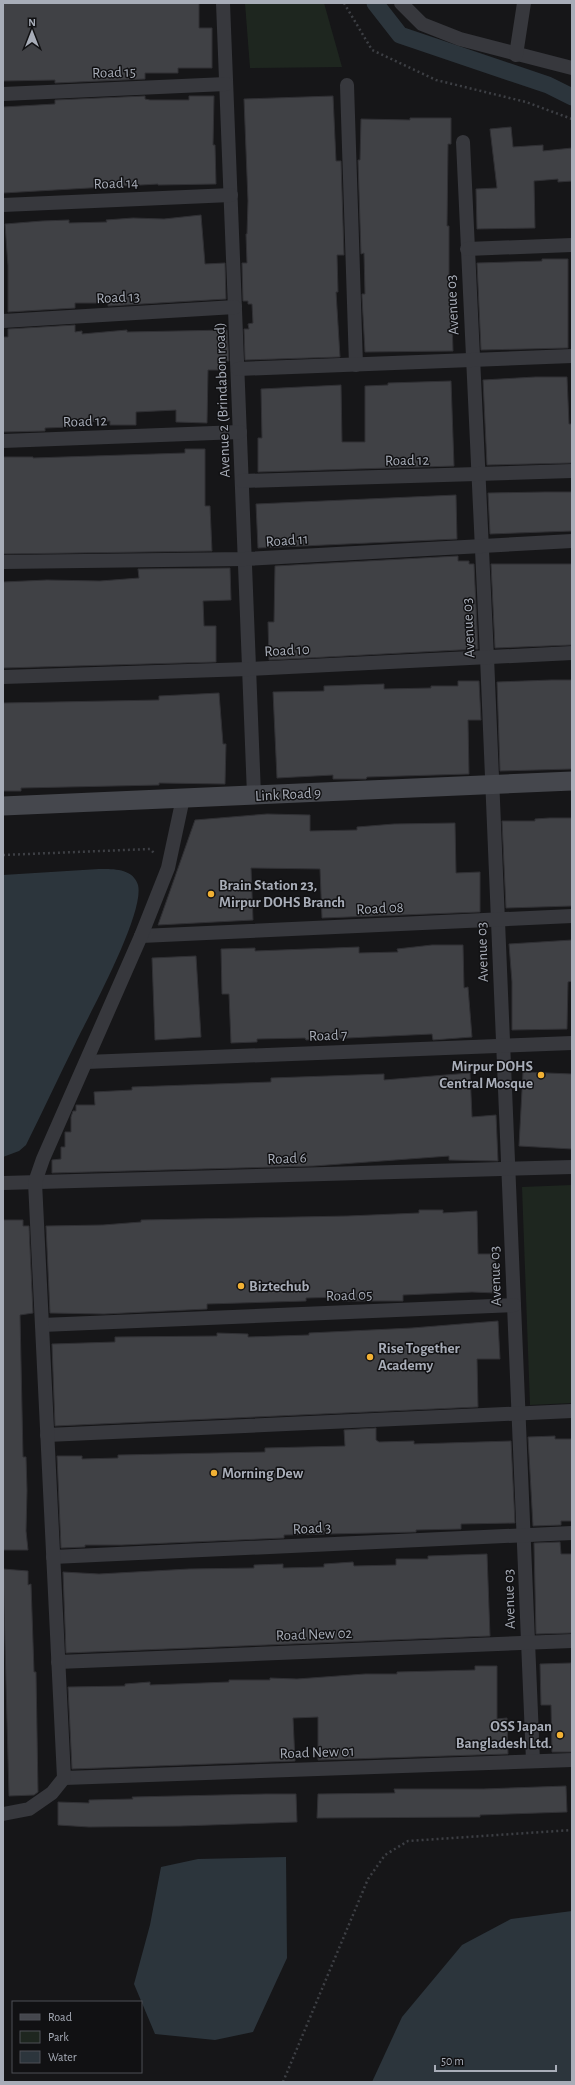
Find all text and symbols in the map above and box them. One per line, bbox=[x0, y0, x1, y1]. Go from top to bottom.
north arrow bbox=[12, 12, 52, 52]
text: N bbox=[28, 17, 36, 28]
street label: Road 15 bbox=[92, 64, 136, 81]
street label: Road 14 bbox=[93, 175, 139, 192]
street label: Avenue 03 bbox=[443, 274, 462, 335]
street label: Road 13 bbox=[96, 289, 140, 306]
street label: Avenue 2 (Brindabon road) bbox=[212, 322, 233, 478]
street label: Road 12 bbox=[63, 413, 108, 430]
street label: Road 12 bbox=[385, 453, 429, 468]
street label: Road 11 bbox=[265, 532, 309, 549]
street label: Avenue 03 bbox=[459, 597, 478, 658]
street label: Road 10 bbox=[264, 642, 310, 659]
street label: Link Road 9 bbox=[255, 785, 322, 804]
place label: Brain Station 23, Mirpur DOHS Branch bbox=[219, 878, 345, 910]
marker: Brain Station 23, Mirpur DOHS Branch bbox=[206, 889, 216, 899]
street label: Road 08 bbox=[356, 900, 404, 917]
street label: Avenue 03 bbox=[474, 922, 491, 982]
street label: Road 7 bbox=[308, 1027, 348, 1044]
place label: Mirpur DOHS Central Mosque bbox=[439, 1059, 533, 1091]
marker: Mirpur DOHS Central Mosque bbox=[536, 1070, 546, 1080]
street label: Road 6 bbox=[267, 1150, 307, 1167]
street label: Avenue 03 bbox=[487, 1246, 504, 1306]
place label: Biztechub bbox=[249, 1279, 310, 1294]
marker: Biztechub bbox=[236, 1281, 246, 1291]
street label: Road 05 bbox=[326, 1287, 373, 1304]
place label: Rise Together Academy bbox=[378, 1341, 461, 1373]
marker: Rise Together Academy bbox=[365, 1352, 375, 1362]
place label: Morning Dew bbox=[222, 1466, 304, 1481]
marker: Morning Dew bbox=[209, 1468, 219, 1478]
street label: Road 3 bbox=[292, 1520, 332, 1537]
street label: Avenue 03 bbox=[501, 1569, 518, 1629]
street label: Road New 02 bbox=[276, 1626, 353, 1643]
place label: OSS Japan Bangladesh Ltd. bbox=[456, 1719, 552, 1751]
marker: OSS Japan Bangladesh Ltd. bbox=[555, 1730, 565, 1740]
street label: Road New 01 bbox=[279, 1744, 355, 1761]
legend bbox=[12, 2001, 142, 2073]
text: Road bbox=[48, 2011, 72, 2023]
text: Park bbox=[48, 2031, 69, 2043]
scale bar bbox=[435, 2047, 556, 2073]
text: Water bbox=[48, 2051, 77, 2063]
text: 50 m bbox=[441, 2055, 464, 2067]

